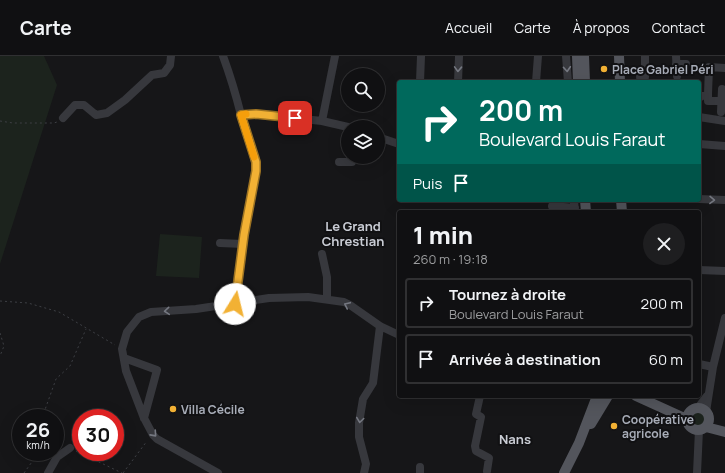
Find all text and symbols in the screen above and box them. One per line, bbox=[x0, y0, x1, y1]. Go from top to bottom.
text: Carte bbox=[20, 15, 72, 41]
text: Accueil bbox=[445, 18, 492, 37]
text: Carte bbox=[514, 18, 551, 37]
text: À propos bbox=[573, 18, 630, 37]
text: Contact bbox=[652, 18, 705, 37]
place label: Place Gabriel Péri bbox=[612, 61, 714, 78]
marker: Place Gabriel Péri bbox=[599, 64, 609, 74]
one-way arrow bbox=[454, 66, 463, 72]
one-way arrow bbox=[563, 66, 572, 72]
map controls bbox=[341, 68, 385, 164]
button: search bbox=[341, 68, 385, 112]
text: 200 m bbox=[479, 91, 563, 129]
icon: right bbox=[413, 96, 465, 148]
pin bbox=[278, 101, 312, 135]
icon: arrive bbox=[284, 107, 306, 129]
button: layers bbox=[341, 120, 385, 164]
text: Boulevard Louis Faraut bbox=[479, 127, 665, 151]
icon: arrive bbox=[450, 172, 472, 194]
text: Puis bbox=[413, 173, 442, 194]
one-way arrow bbox=[709, 196, 715, 204]
district label: Le Grand Chrestian bbox=[322, 217, 384, 250]
text: 1 min bbox=[413, 218, 473, 251]
button: close bbox=[643, 223, 685, 265]
text: 260 m · 19:18 bbox=[413, 250, 488, 268]
position arrow bbox=[214, 283, 256, 325]
text: Tournez à droite bbox=[449, 284, 566, 305]
icon: right bbox=[415, 292, 437, 314]
text: 200 m bbox=[640, 293, 683, 314]
one-way arrow bbox=[344, 302, 352, 310]
text: Boulevard Louis Faraut bbox=[449, 305, 584, 323]
one-way arrow bbox=[164, 307, 170, 316]
icon: arrive bbox=[415, 348, 437, 370]
text: Arrivée à destination bbox=[449, 349, 601, 370]
text: 60 m bbox=[649, 349, 683, 370]
place label: Villa Cécile bbox=[181, 401, 245, 418]
marker: Villa Cécile bbox=[168, 404, 178, 414]
speed limit sign: 30 bbox=[72, 409, 124, 461]
place label: Coopérative agricole bbox=[622, 411, 694, 442]
text: 26 bbox=[26, 416, 50, 443]
one-way arrow bbox=[356, 417, 365, 423]
marker: Coopérative agricole bbox=[609, 421, 619, 431]
one-way arrow bbox=[149, 429, 156, 437]
district label: Nans bbox=[499, 430, 531, 448]
text: km/h bbox=[26, 438, 50, 452]

